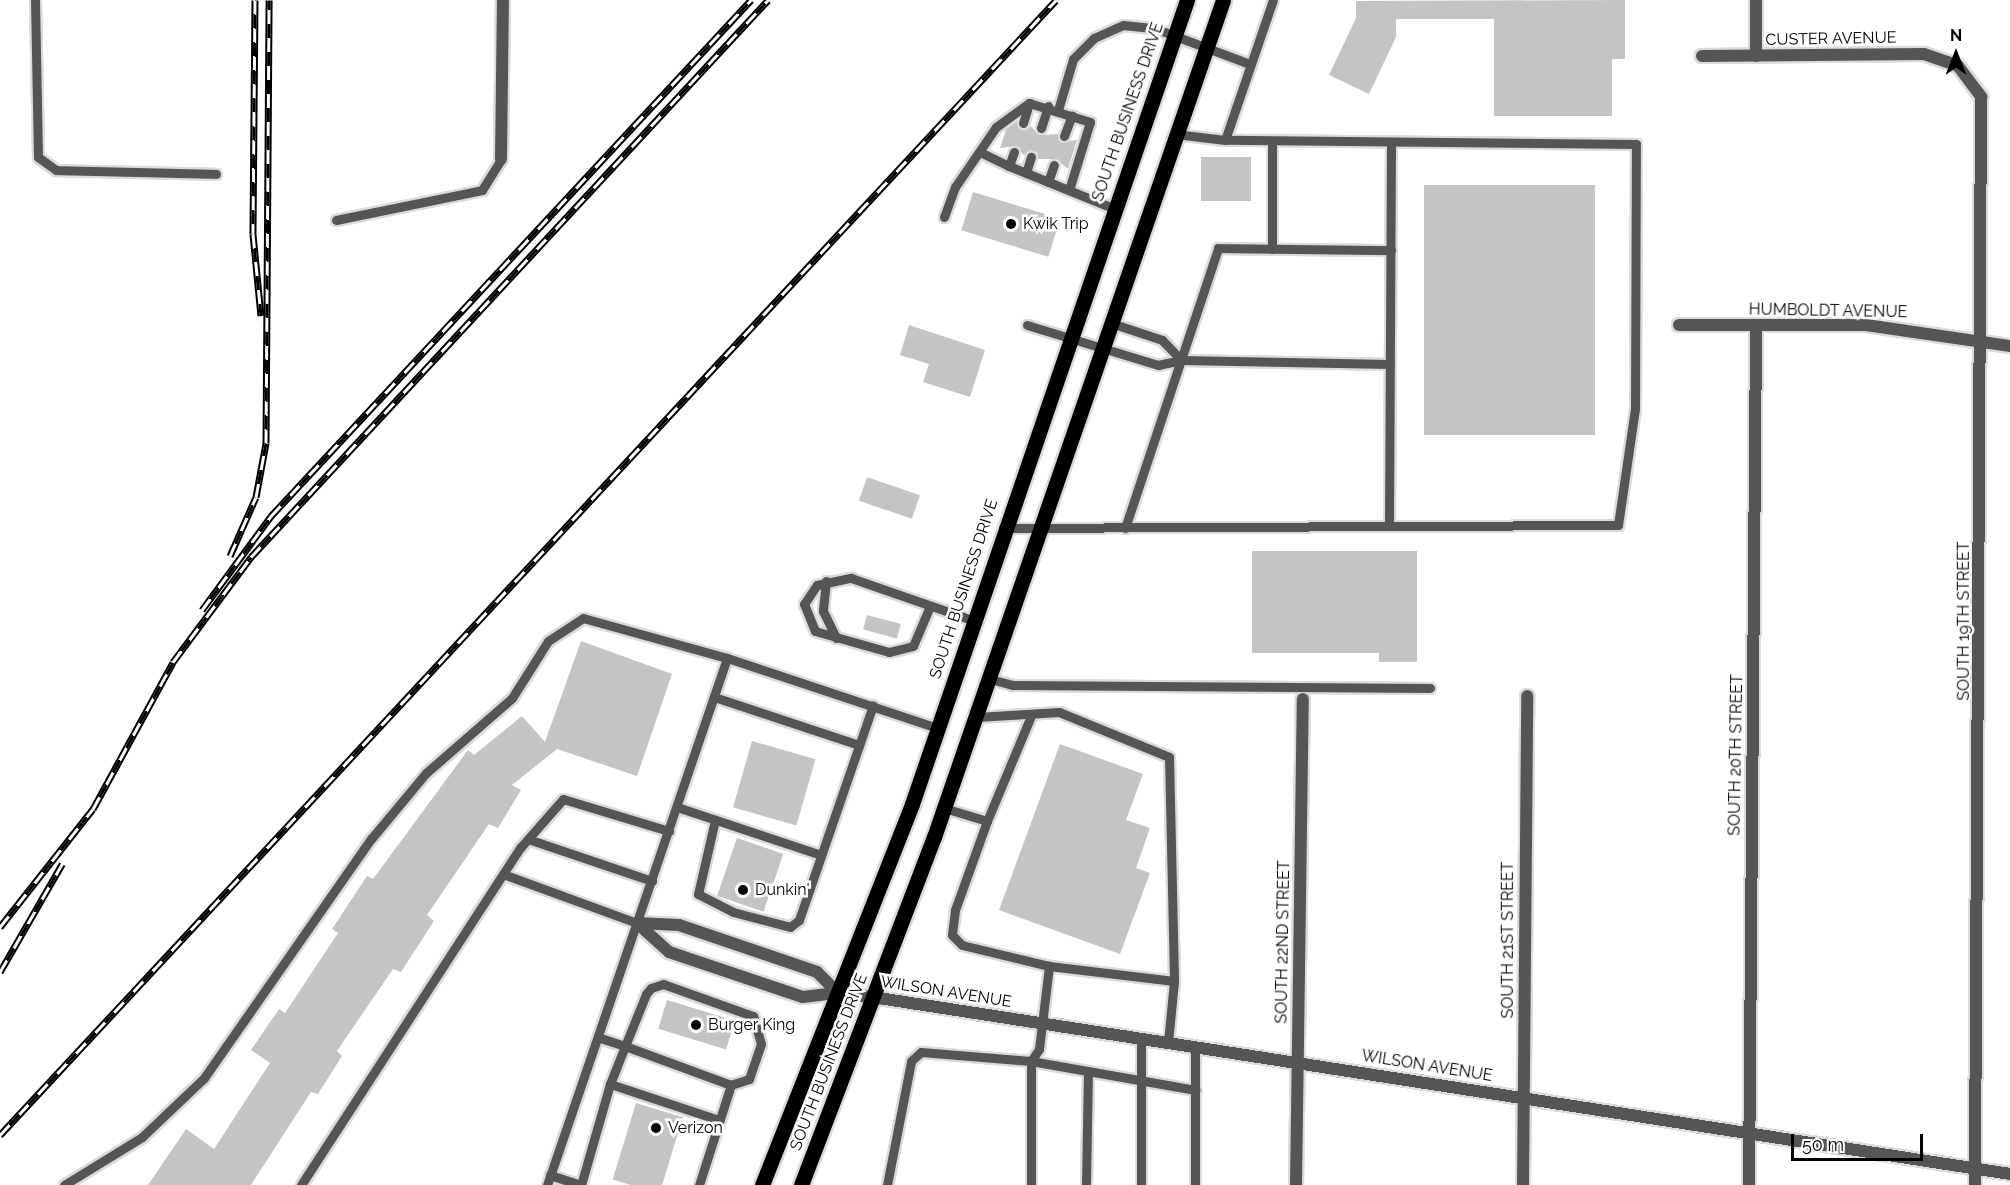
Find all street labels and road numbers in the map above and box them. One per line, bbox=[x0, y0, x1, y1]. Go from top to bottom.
street label: SOUTH BUSINESS DRIVE bbox=[1088, 20, 1168, 204]
street label: CUSTER AVENUE bbox=[1765, 28, 1897, 50]
street label: HUMBOLDT AVENUE bbox=[1748, 300, 1908, 322]
street label: SOUTH BUSINESS DRIVE bbox=[926, 497, 1002, 681]
street label: SOUTH 19TH STREET bbox=[1954, 541, 1974, 701]
street label: SOUTH 20TH STREET bbox=[1725, 674, 1747, 836]
street label: SOUTH 22ND STREET bbox=[1272, 860, 1294, 1024]
street label: SOUTH 21ST STREET bbox=[1498, 861, 1518, 1019]
street label: SOUTH BUSINESS DRIVE bbox=[786, 971, 872, 1153]
street label: WILSON AVENUE bbox=[879, 972, 1013, 1012]
street label: WILSON AVENUE bbox=[1360, 1046, 1494, 1086]

